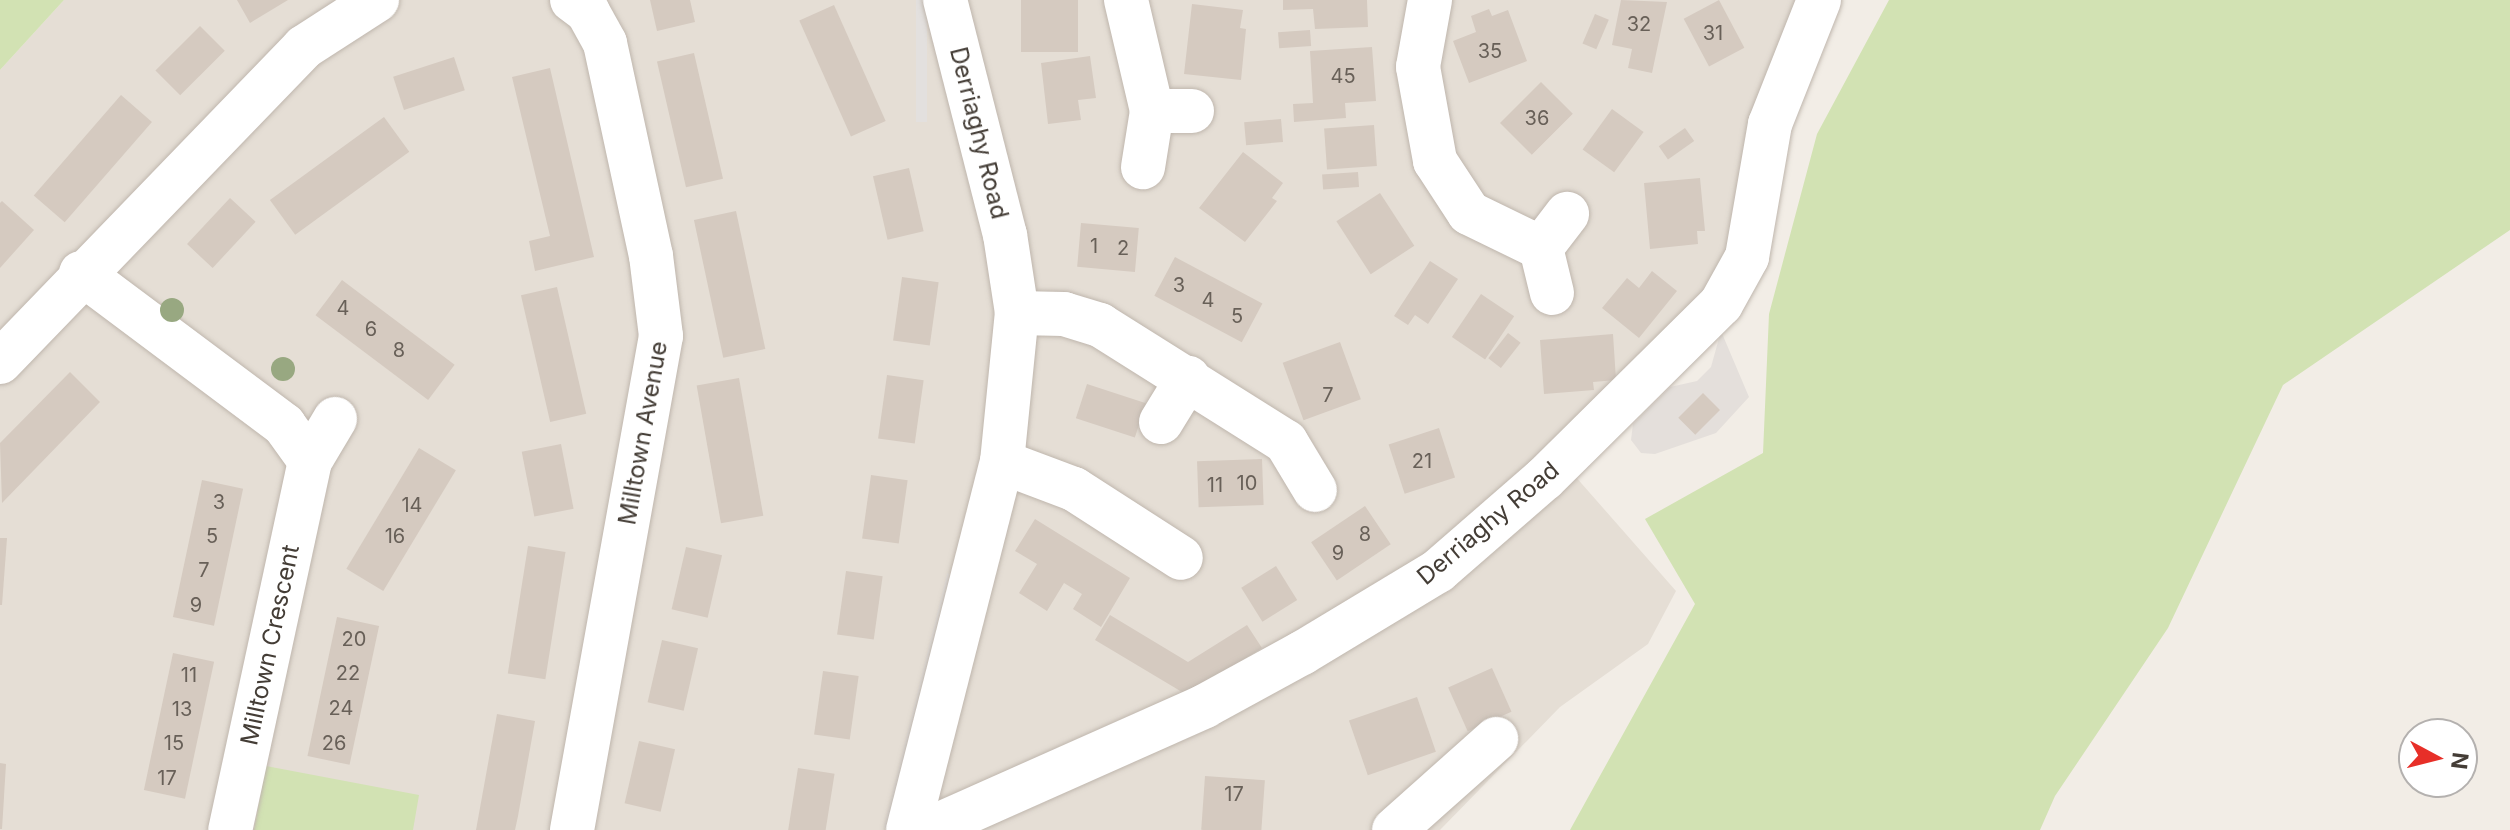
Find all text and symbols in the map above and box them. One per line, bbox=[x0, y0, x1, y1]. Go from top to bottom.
house number: 32 bbox=[1627, 12, 1651, 36]
house number: 31 bbox=[1703, 21, 1723, 45]
house number: 35 bbox=[1478, 39, 1502, 63]
street label: Derriaghy Road bbox=[944, 44, 1014, 222]
house number: 45 bbox=[1330, 64, 1356, 88]
house number: 36 bbox=[1525, 106, 1549, 130]
house number: 1 bbox=[1090, 234, 1098, 258]
house number: 2 bbox=[1117, 236, 1129, 260]
house number: 3 bbox=[1173, 273, 1185, 297]
house number: 4 bbox=[1202, 288, 1214, 312]
house number: 4 bbox=[337, 296, 349, 320]
house number: 5 bbox=[1231, 304, 1243, 328]
house number: 6 bbox=[365, 317, 377, 341]
house number: 8 bbox=[393, 338, 405, 362]
street label: Milltown Avenue bbox=[613, 339, 673, 527]
house number: 7 bbox=[1322, 383, 1334, 407]
house number: 21 bbox=[1412, 449, 1432, 473]
street label: Derriaghy Road bbox=[1411, 455, 1565, 591]
house number: 10 bbox=[1237, 471, 1257, 495]
house number: 11 bbox=[1207, 473, 1223, 497]
house number: 3 bbox=[213, 490, 225, 514]
house number: 14 bbox=[401, 493, 423, 517]
house number: 8 bbox=[1359, 522, 1371, 546]
house number: 5 bbox=[206, 524, 218, 548]
house number: 16 bbox=[385, 524, 405, 548]
house number: 9 bbox=[1332, 541, 1344, 565]
street label: Milltown Crescent bbox=[235, 542, 305, 748]
house number: 7 bbox=[198, 558, 210, 582]
house number: 9 bbox=[190, 593, 202, 617]
house number: 20 bbox=[342, 627, 366, 651]
house number: 22 bbox=[336, 661, 360, 685]
house number: 11 bbox=[181, 663, 197, 687]
house number: 24 bbox=[329, 696, 353, 720]
house number: 13 bbox=[172, 697, 192, 721]
north arrow bbox=[2398, 718, 2478, 798]
house number: 15 bbox=[164, 731, 184, 755]
house number: 26 bbox=[322, 731, 346, 755]
text: N bbox=[2446, 751, 2474, 771]
house number: 17 bbox=[157, 766, 177, 790]
house number: 17 bbox=[1224, 782, 1244, 806]

